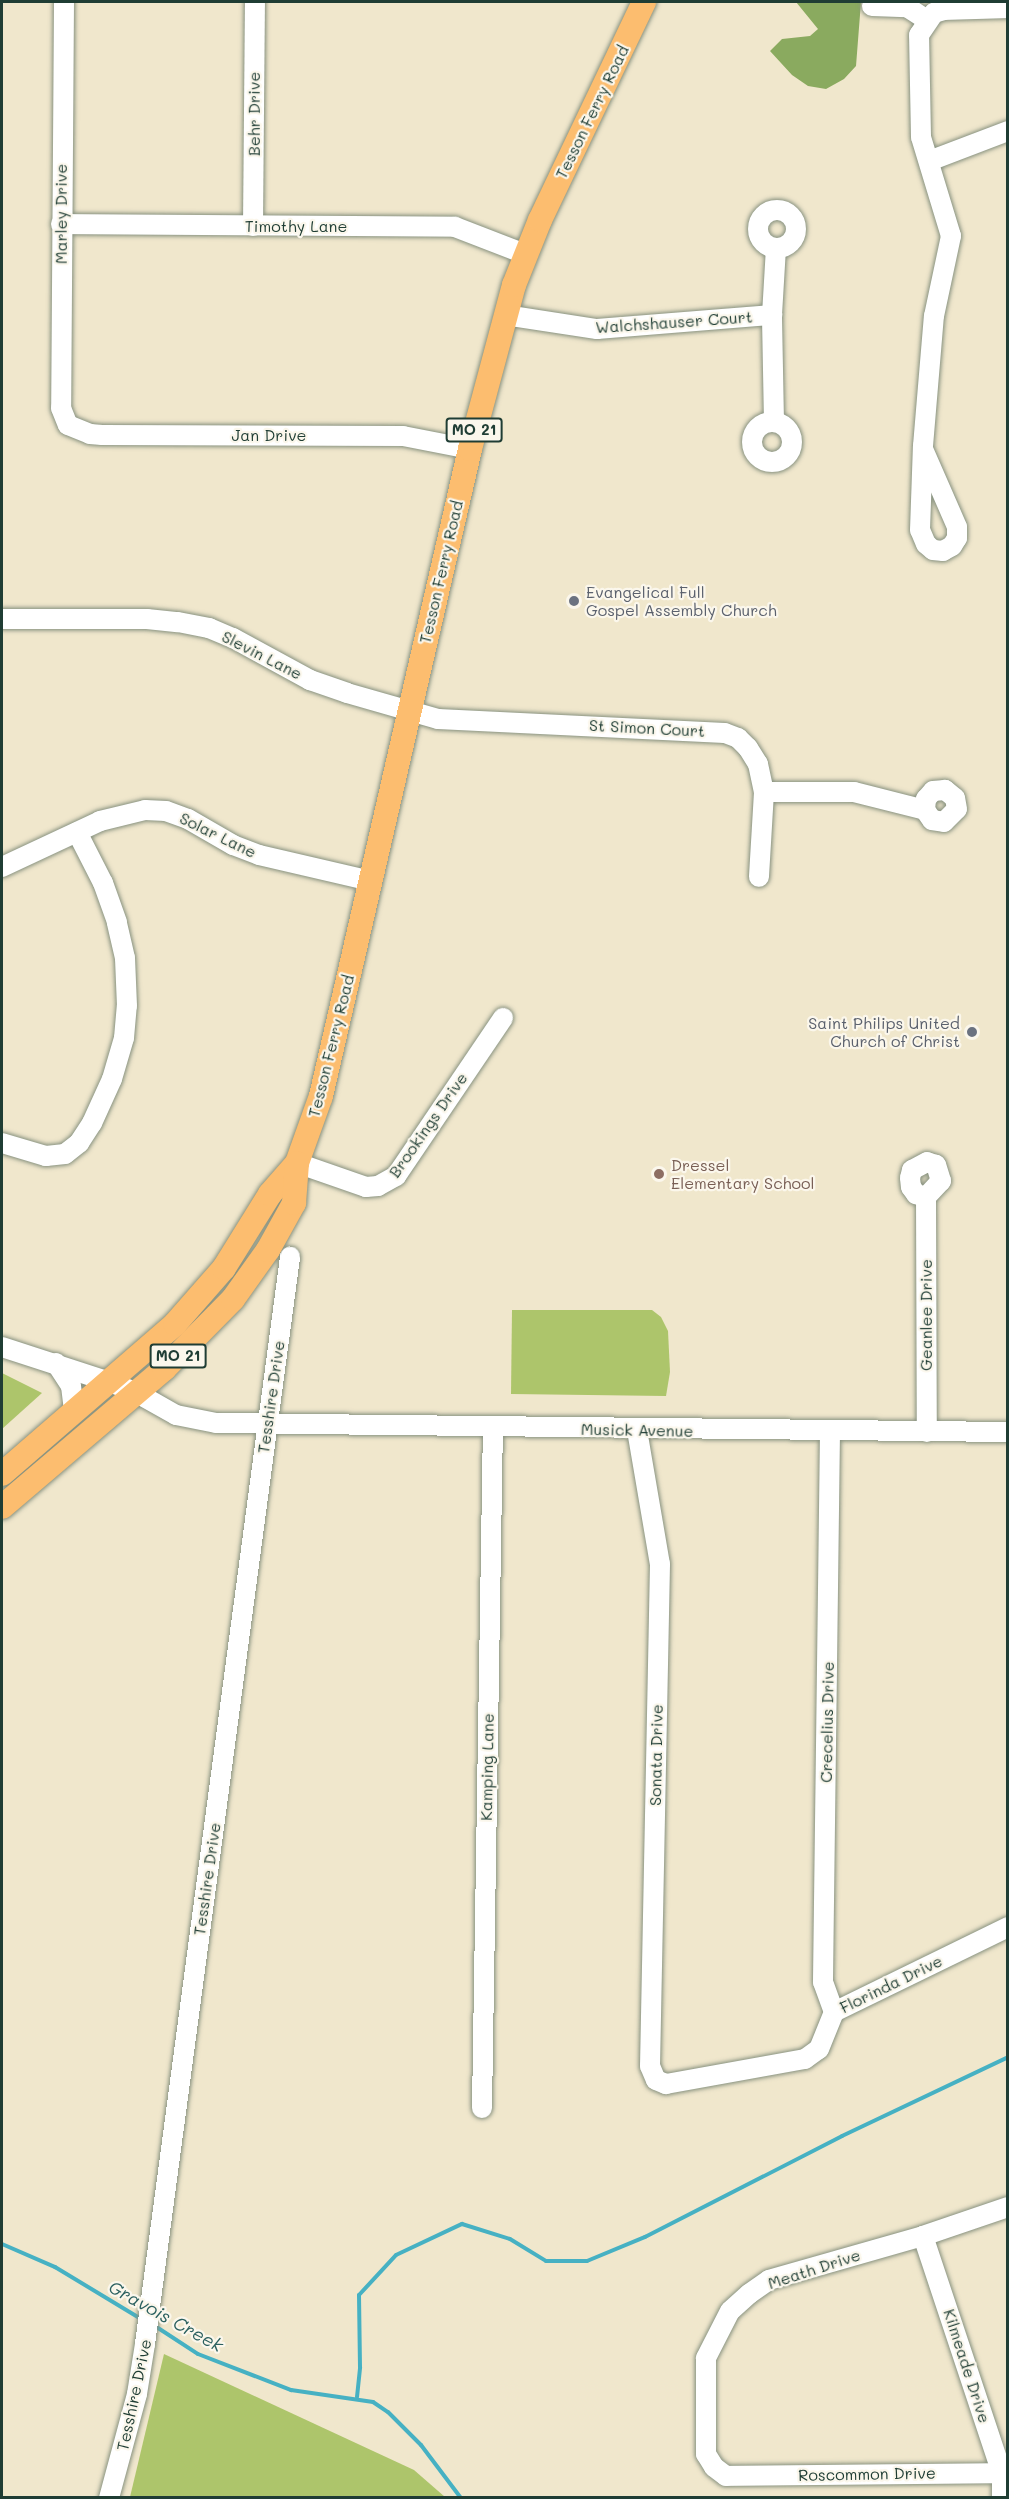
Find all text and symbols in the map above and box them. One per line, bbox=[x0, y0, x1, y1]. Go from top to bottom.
street label: Tesson Ferry Road bbox=[551, 42, 633, 182]
street label: Behr Drive bbox=[244, 72, 264, 156]
street label: Marley Drive bbox=[51, 164, 71, 264]
street label: Timothy Lane bbox=[245, 216, 347, 236]
street label: Walchshauser Court bbox=[595, 307, 753, 337]
road number: MO 21 bbox=[446, 418, 502, 442]
street label: Jan Drive bbox=[231, 425, 307, 445]
street label: Tesson Ferry Road bbox=[415, 499, 467, 645]
place label: Evangelical Full Gospel Assembly Church bbox=[586, 582, 777, 620]
marker: Evangelical Full Gospel Assembly Church bbox=[567, 594, 581, 608]
street label: Slevin Lane bbox=[219, 627, 305, 683]
street label: St Simon Court bbox=[589, 715, 705, 741]
street label: Solar Lane bbox=[177, 808, 259, 862]
street label: Tesson Ferry Road bbox=[304, 973, 358, 1119]
place label: Saint Philips United Church of Christ bbox=[808, 1013, 960, 1051]
marker: Saint Philips United Church of Christ bbox=[965, 1025, 979, 1039]
street label: Brookings Drive bbox=[385, 1069, 471, 1181]
place label: Dressel Elementary School bbox=[671, 1155, 815, 1193]
marker: Dressel Elementary School bbox=[652, 1167, 666, 1181]
street label: Geanlee Drive bbox=[916, 1259, 936, 1371]
street label: Tesshire Drive bbox=[254, 1339, 288, 1455]
road number: MO 21 bbox=[150, 1344, 207, 1368]
street label: Musick Avenue bbox=[581, 1419, 693, 1441]
street label: Crecelius Drive bbox=[816, 1661, 838, 1783]
street label: Sonata Drive bbox=[646, 1704, 666, 1806]
street label: Kamping Lane bbox=[476, 1713, 498, 1821]
street label: Tesshire Drive bbox=[190, 1821, 224, 1937]
street label: Florinda Drive bbox=[837, 1951, 945, 2017]
street label: Meath Drive bbox=[765, 2245, 863, 2293]
water label: Gravois Creek bbox=[105, 2276, 227, 2356]
street label: Kilmeade Drive bbox=[940, 2307, 994, 2425]
street label: Tesshire Drive bbox=[113, 2337, 155, 2453]
street label: Roscommon Drive bbox=[798, 2463, 936, 2485]

